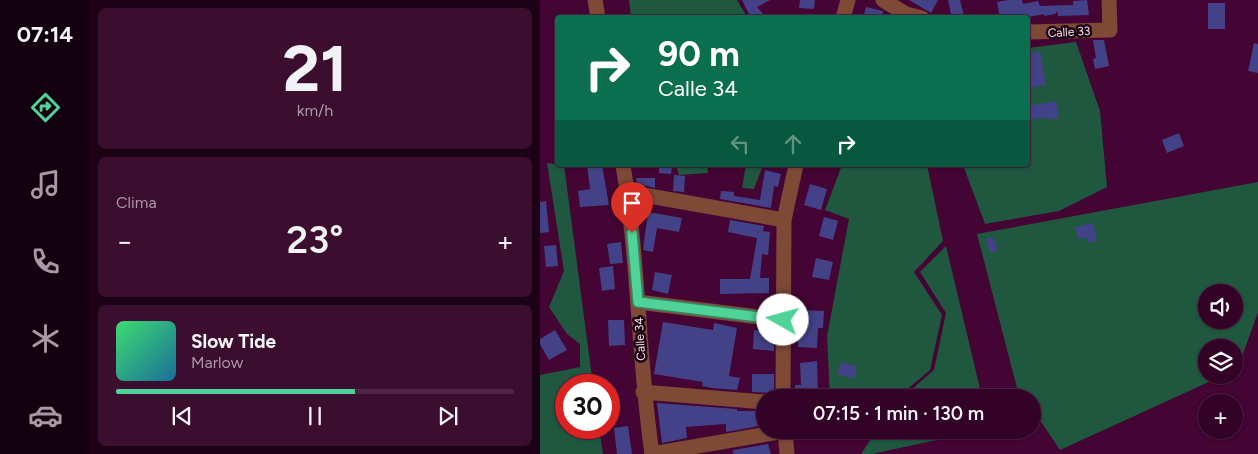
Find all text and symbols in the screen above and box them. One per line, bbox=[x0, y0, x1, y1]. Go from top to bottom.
text: 07:14 bbox=[17, 21, 73, 48]
street label: Calle 33 bbox=[1047, 24, 1091, 40]
text: 21 bbox=[282, 29, 348, 107]
text: 90 m bbox=[658, 33, 740, 75]
icon: right bbox=[575, 35, 640, 100]
text: Calle 34 bbox=[658, 75, 738, 102]
icon: directions bbox=[28, 90, 63, 125]
text: km/h bbox=[297, 101, 333, 120]
icon: left bbox=[726, 130, 754, 158]
icon: ahead bbox=[779, 130, 807, 158]
icon: right bbox=[832, 130, 860, 158]
icon: music bbox=[28, 167, 63, 202]
pin bbox=[611, 182, 653, 233]
icon: arrive bbox=[618, 189, 646, 217]
text: Clima bbox=[116, 193, 157, 212]
text: 23° bbox=[287, 217, 343, 263]
text: − bbox=[116, 224, 133, 258]
text: + bbox=[497, 224, 514, 258]
icon: phone bbox=[28, 244, 63, 279]
map controls bbox=[1198, 284, 1243, 439]
button: sound bbox=[1198, 284, 1243, 329]
position arrow bbox=[756, 293, 808, 345]
street label: Calle 34 bbox=[632, 316, 648, 361]
icon: climate bbox=[28, 321, 63, 356]
text: Slow Tide bbox=[191, 330, 276, 353]
button: layers bbox=[1198, 339, 1243, 384]
text: Marlow bbox=[191, 353, 243, 372]
speed limit sign: 30 bbox=[555, 374, 620, 439]
button: + bbox=[1198, 394, 1243, 439]
icon: car bbox=[28, 398, 63, 433]
icon: previous bbox=[168, 402, 196, 430]
icon: pause bbox=[301, 402, 329, 430]
icon: next bbox=[434, 402, 462, 430]
text: 07:15 · 1 min · 130 m bbox=[813, 402, 984, 425]

